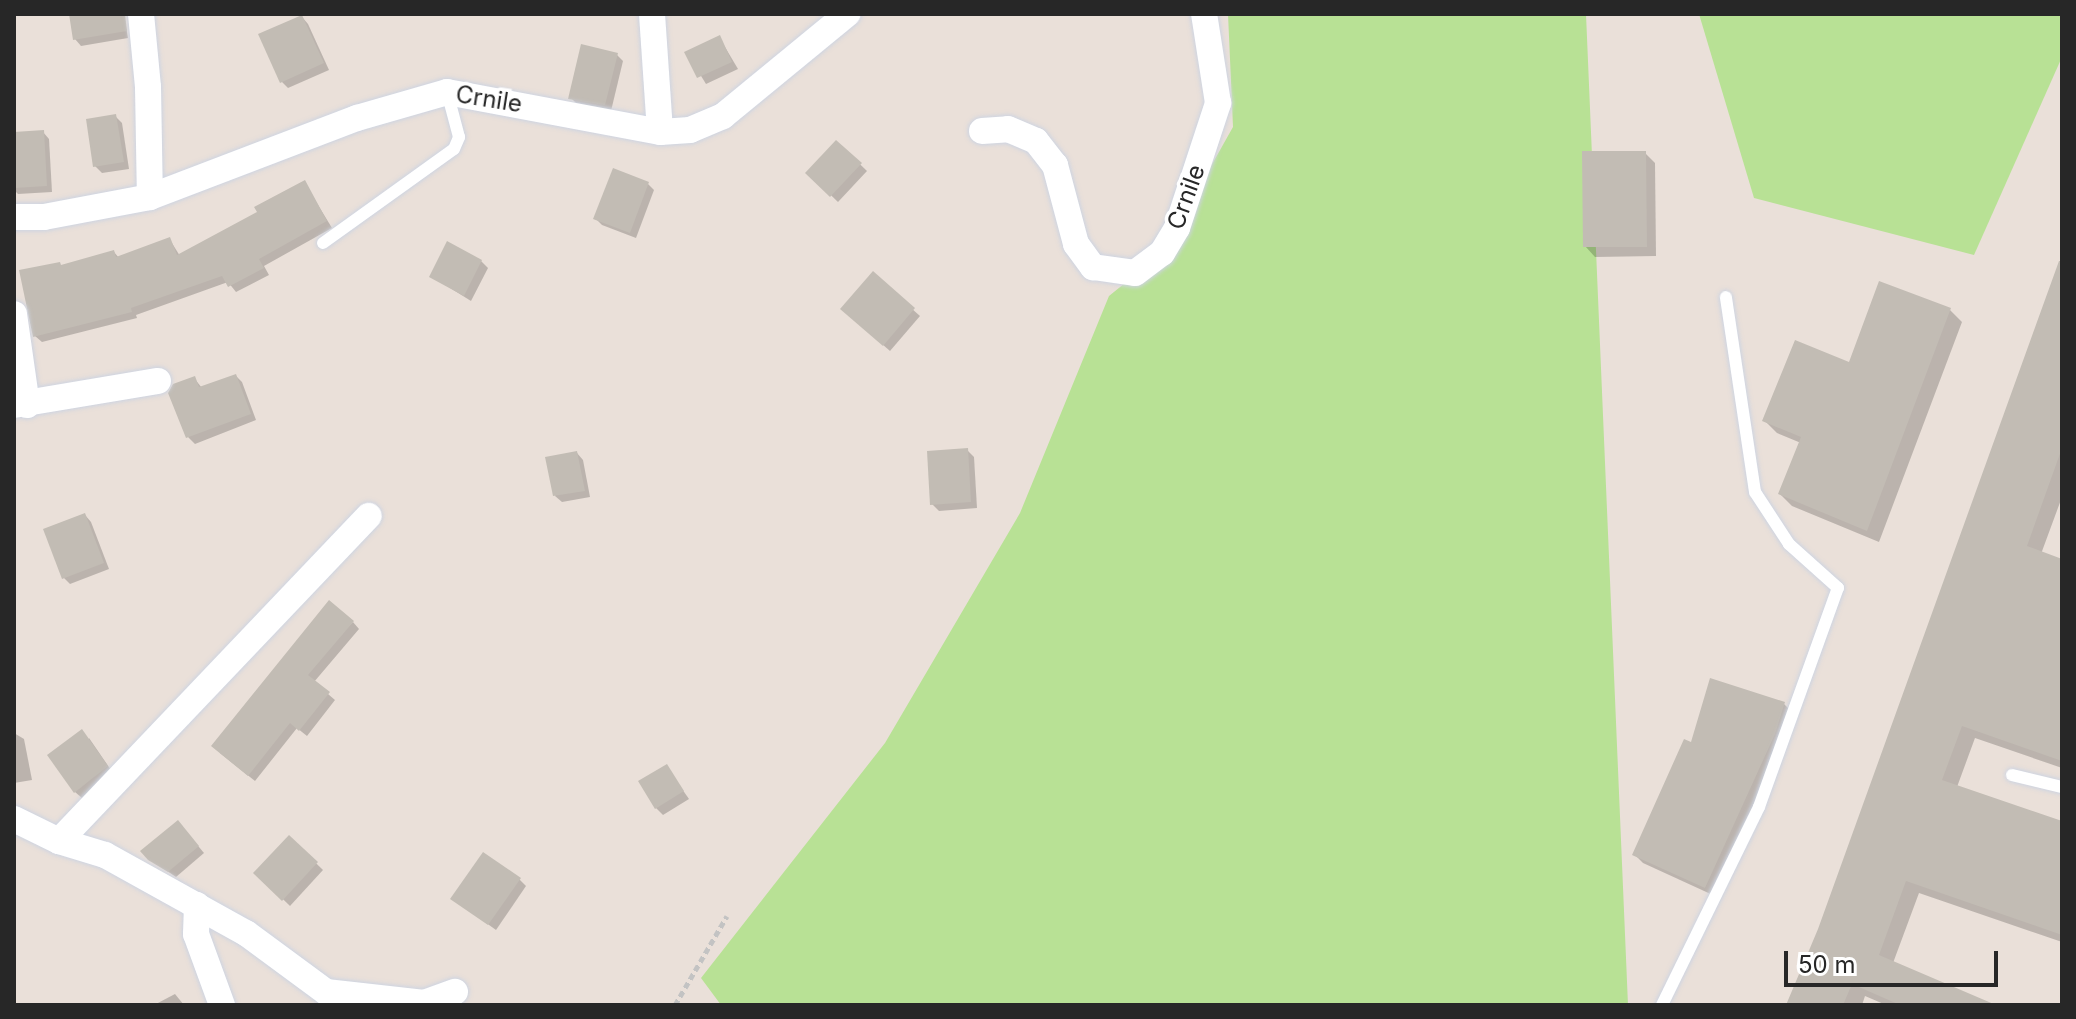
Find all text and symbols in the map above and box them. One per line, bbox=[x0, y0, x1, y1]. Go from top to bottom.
street label: Crnile bbox=[454, 80, 524, 118]
street label: Crnile bbox=[1161, 161, 1211, 233]
scale bar bbox=[1788, 935, 2002, 985]
text: 50 m bbox=[1798, 950, 1856, 979]

